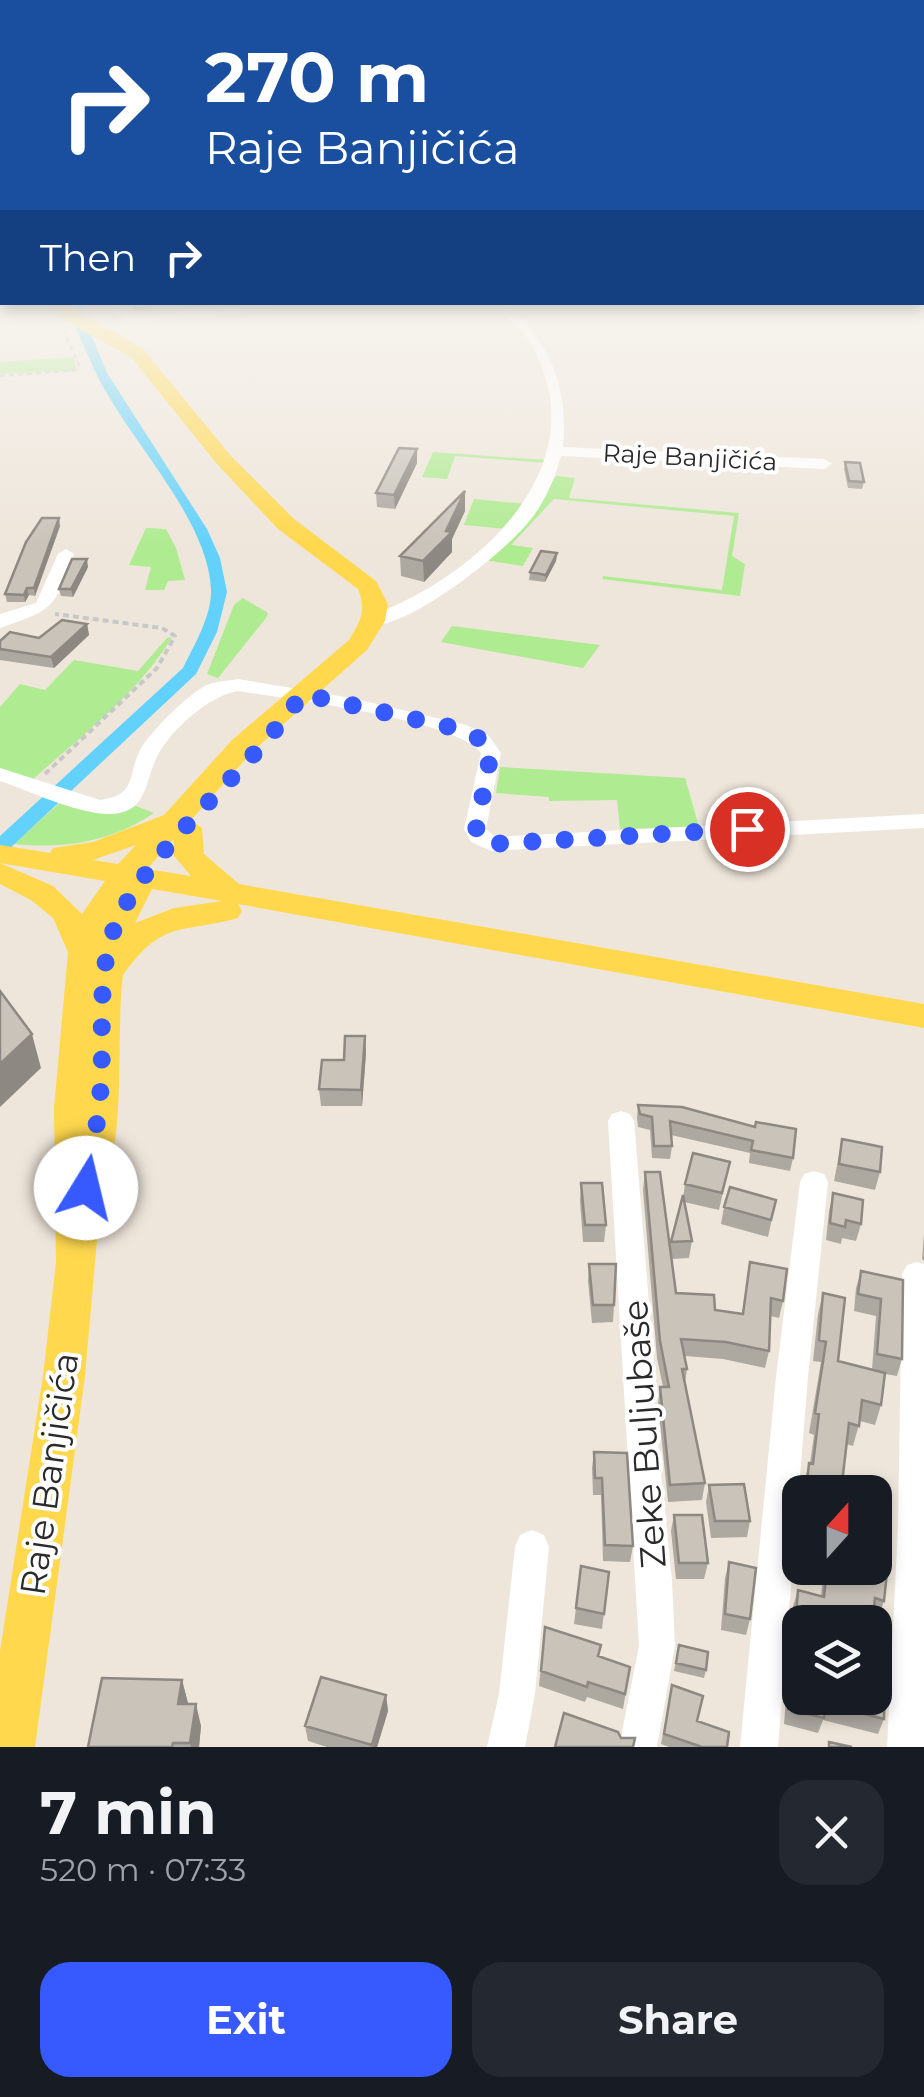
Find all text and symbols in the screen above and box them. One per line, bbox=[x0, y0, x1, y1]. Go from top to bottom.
text: 270 m bbox=[205, 34, 429, 120]
icon: right bbox=[40, 40, 170, 170]
text: Raje Banjičića bbox=[205, 120, 519, 175]
icon: right bbox=[156, 230, 211, 285]
text: Then bbox=[40, 234, 136, 281]
street label: Raje Banjičića bbox=[602, 437, 778, 477]
pin bbox=[705, 787, 790, 872]
icon: arrive bbox=[720, 802, 775, 857]
position arrow bbox=[34, 1136, 138, 1240]
street label: Zeke Buljubaše bbox=[613, 1298, 675, 1570]
street label: Raje Banjičića bbox=[11, 1350, 87, 1598]
north arrow bbox=[782, 1475, 892, 1585]
map controls bbox=[782, 1475, 892, 1715]
button: layers bbox=[782, 1605, 892, 1715]
text: 7 min bbox=[40, 1776, 217, 1849]
button: close bbox=[779, 1780, 884, 1885]
text: 520 m · 07:33 bbox=[40, 1850, 246, 1889]
button: Exit bbox=[40, 1962, 452, 2077]
button: Share bbox=[472, 1962, 884, 2077]

